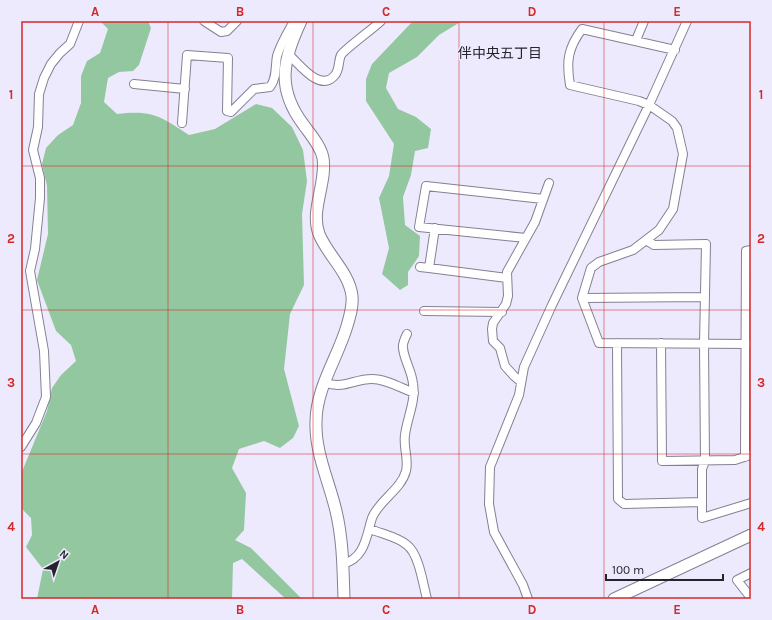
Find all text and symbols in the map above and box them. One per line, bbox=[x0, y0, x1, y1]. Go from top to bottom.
text: A bbox=[91, 4, 99, 19]
text: B bbox=[236, 4, 244, 19]
text: C bbox=[382, 4, 390, 19]
text: D bbox=[528, 4, 537, 19]
text: E bbox=[673, 4, 681, 19]
district label: 伴中央五丁目 bbox=[458, 45, 542, 62]
text: 1 bbox=[9, 87, 13, 102]
text: 1 bbox=[759, 87, 763, 102]
text: 2 bbox=[7, 231, 15, 246]
text: 2 bbox=[757, 231, 765, 246]
text: 3 bbox=[7, 375, 15, 390]
text: 3 bbox=[757, 375, 765, 390]
text: 4 bbox=[7, 519, 15, 534]
text: 4 bbox=[757, 519, 765, 534]
north arrow bbox=[38, 542, 78, 582]
text: N bbox=[57, 547, 71, 562]
scale bar bbox=[606, 556, 723, 582]
text: 100 m bbox=[612, 563, 644, 577]
text: A bbox=[91, 602, 99, 617]
text: B bbox=[236, 602, 244, 617]
text: C bbox=[382, 602, 390, 617]
text: D bbox=[528, 602, 537, 617]
text: E bbox=[673, 602, 681, 617]

